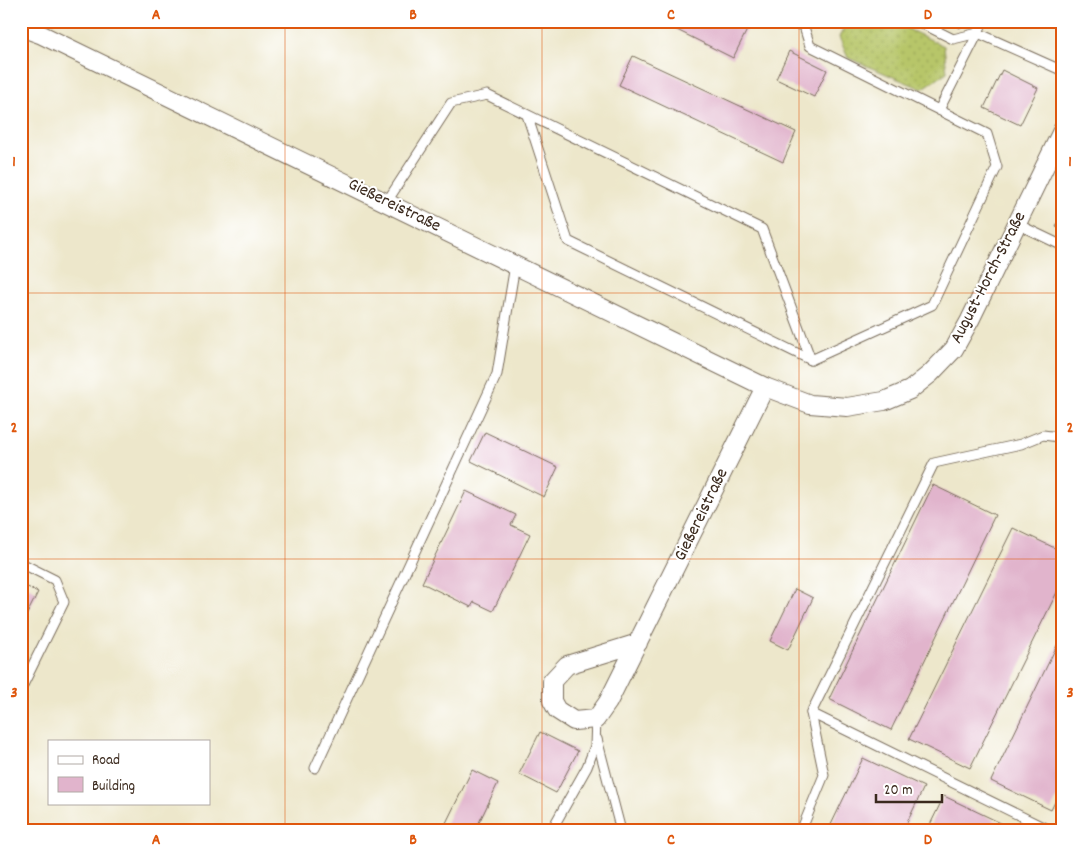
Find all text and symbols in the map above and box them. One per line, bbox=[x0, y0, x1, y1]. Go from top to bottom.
text: A bbox=[152, 4, 161, 27]
text: B bbox=[409, 4, 417, 27]
text: C bbox=[667, 4, 675, 27]
text: D bbox=[924, 4, 933, 27]
text: 1 bbox=[12, 151, 16, 174]
text: 1 bbox=[1068, 151, 1072, 174]
street label: Gießereistraße bbox=[343, 173, 445, 239]
street label: August-Horch-Straße bbox=[945, 208, 1033, 348]
text: 2 bbox=[11, 417, 18, 440]
text: 2 bbox=[1067, 417, 1074, 440]
street label: Gießereistraße bbox=[669, 464, 735, 566]
text: 3 bbox=[10, 682, 18, 705]
text: 3 bbox=[1066, 682, 1074, 705]
legend bbox=[48, 740, 210, 804]
text: Road bbox=[92, 750, 120, 772]
scale bar bbox=[876, 772, 943, 804]
text: Building bbox=[92, 776, 135, 798]
text: 20 m bbox=[884, 780, 912, 802]
text: A bbox=[152, 829, 161, 852]
text: B bbox=[409, 829, 417, 852]
text: C bbox=[667, 829, 675, 852]
text: D bbox=[924, 829, 933, 852]

